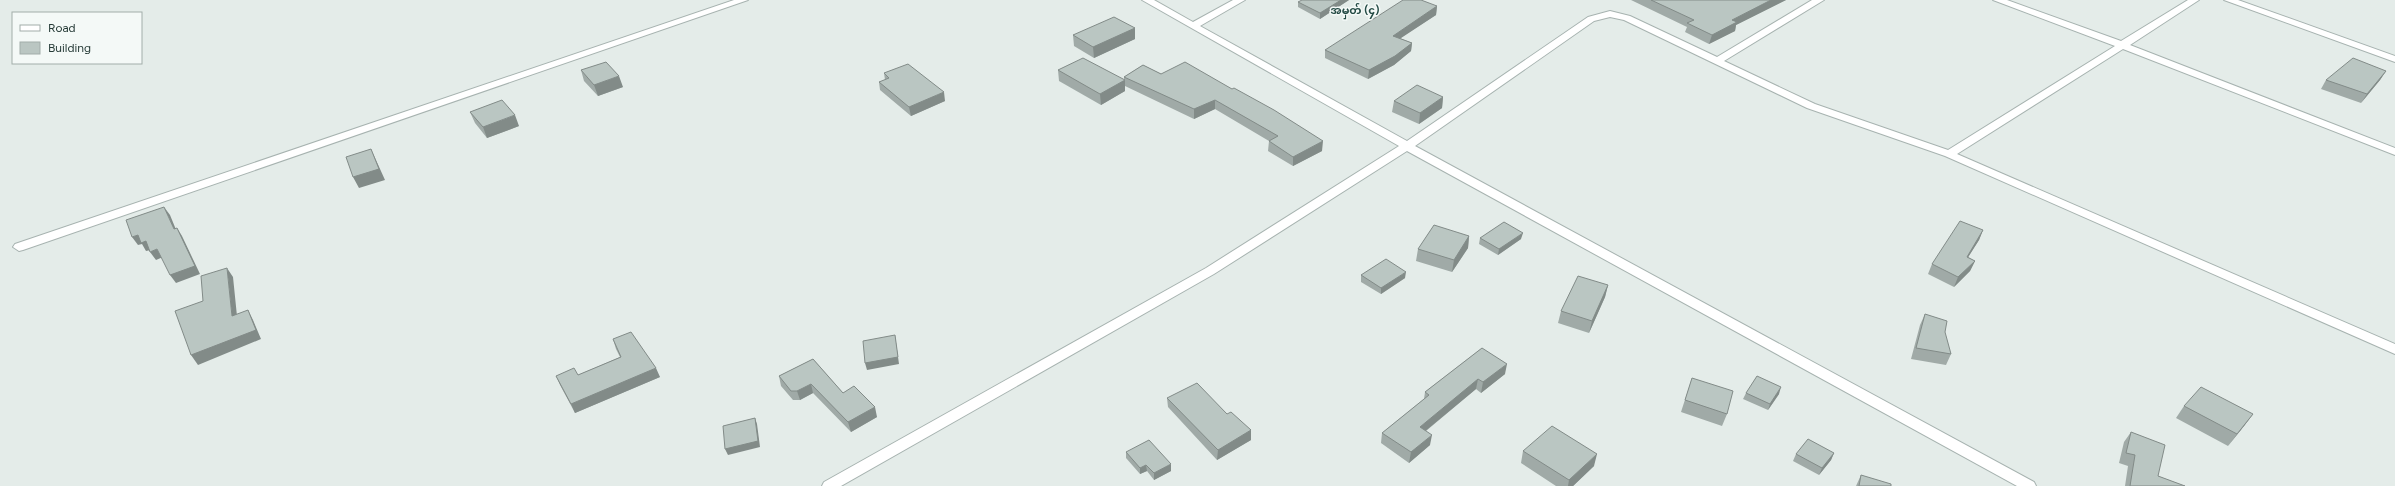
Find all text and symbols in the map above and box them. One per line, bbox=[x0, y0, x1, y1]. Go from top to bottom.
district label: အမှတ် (၄) bbox=[1331, 3, 1379, 20]
legend bbox=[12, 12, 142, 64]
text: Road bbox=[48, 21, 76, 35]
text: Building bbox=[48, 41, 91, 55]

